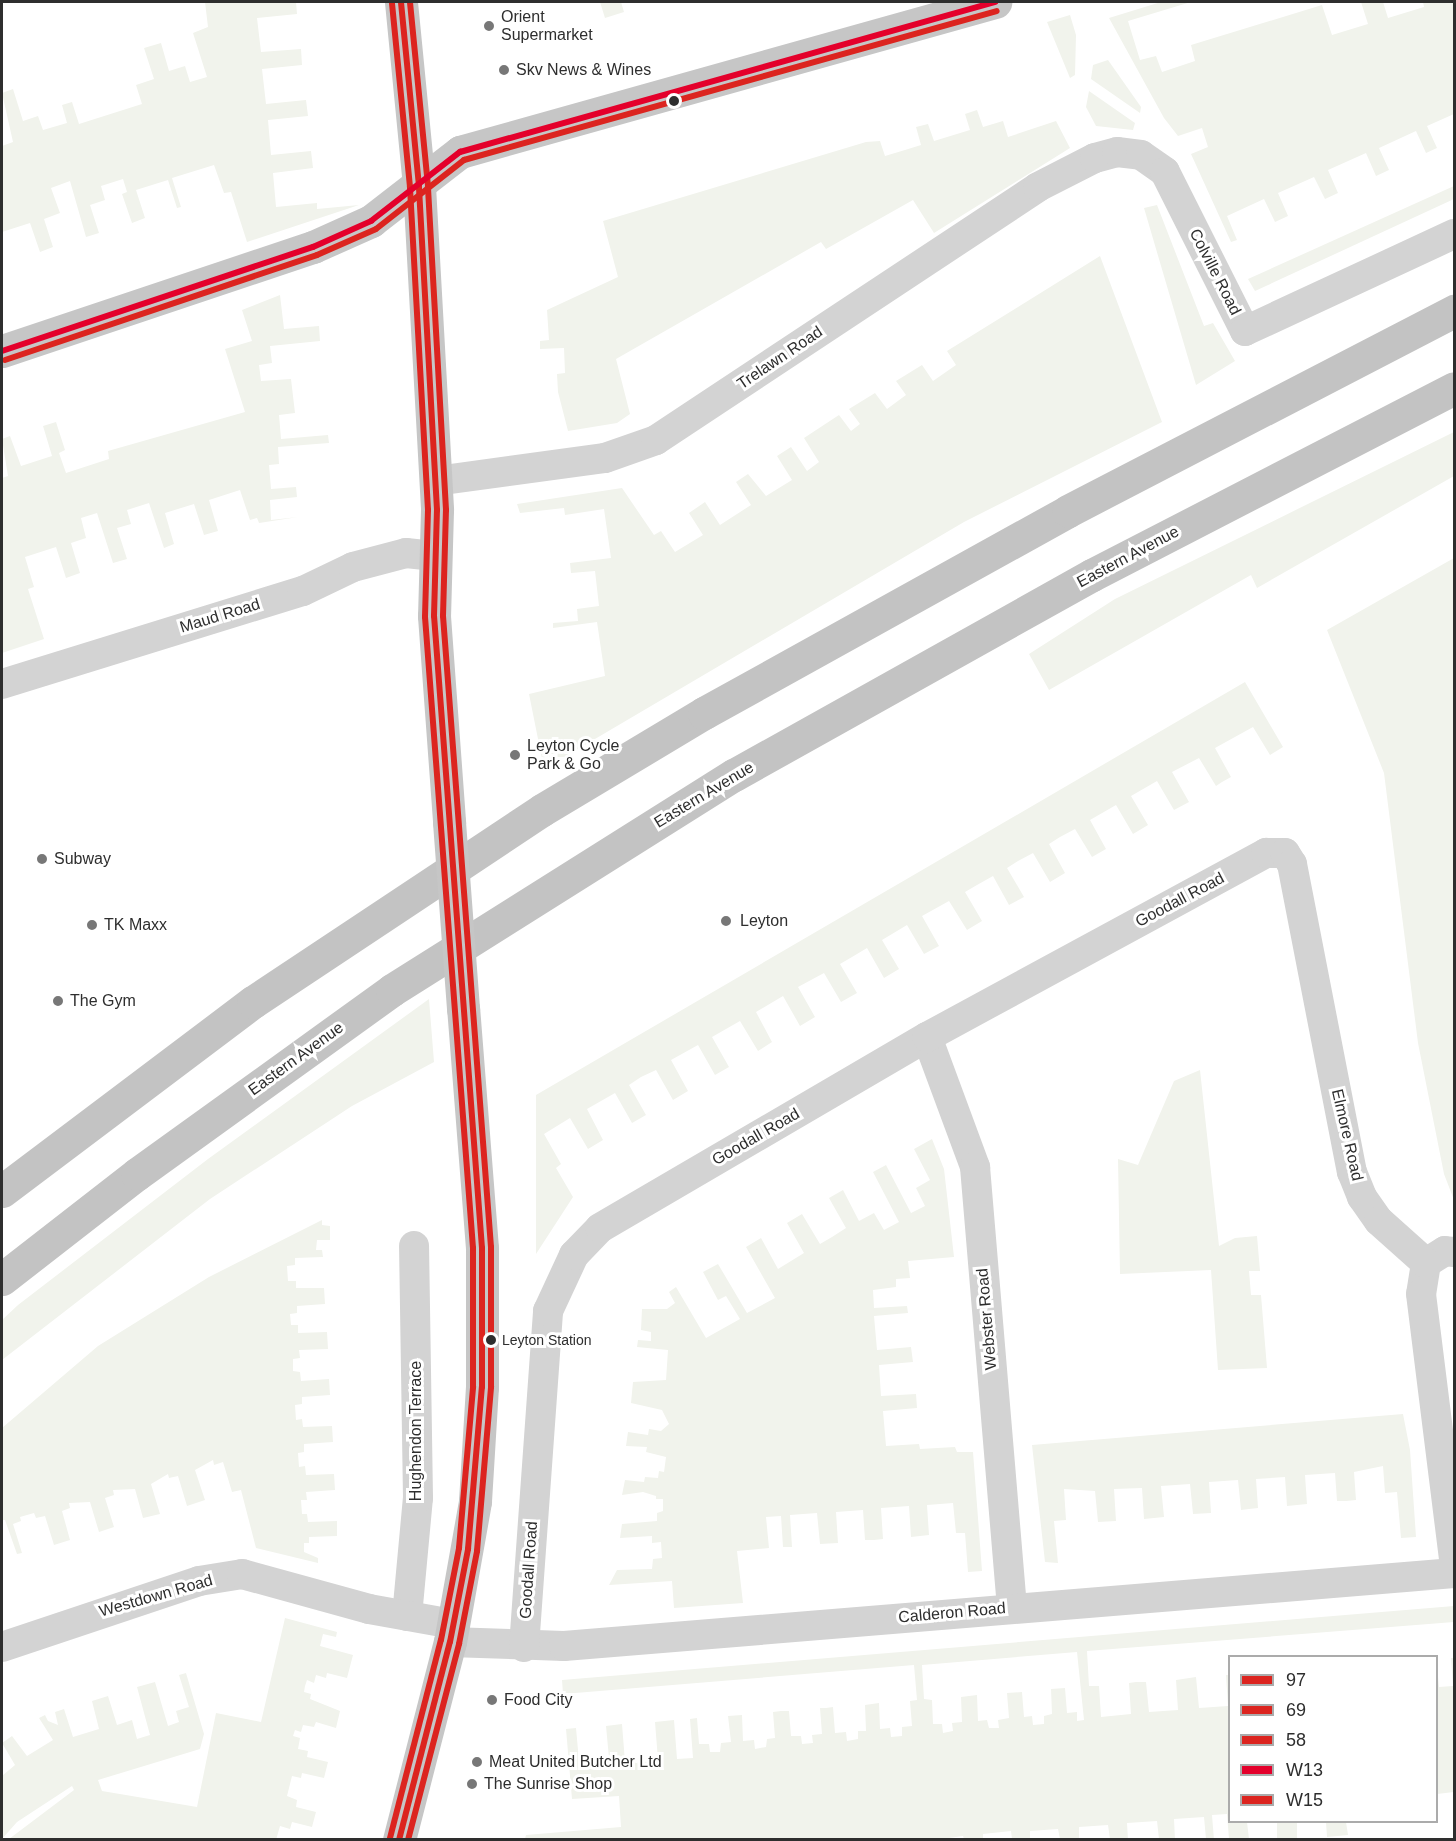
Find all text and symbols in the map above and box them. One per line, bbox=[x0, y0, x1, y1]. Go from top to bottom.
place label: Orient Supermarket bbox=[501, 7, 593, 45]
marker: Orient Supermarket bbox=[482, 19, 496, 33]
place label: Skv News & Wines bbox=[516, 60, 651, 80]
marker: Skv News & Wines bbox=[497, 63, 511, 77]
unlabelled marker bbox=[668, 95, 680, 107]
street label: Colville Road bbox=[1185, 226, 1245, 318]
street label: Trelawn Road bbox=[734, 322, 826, 394]
street label: Eastern Avenue bbox=[1073, 522, 1183, 592]
street label: Maud Road bbox=[178, 595, 262, 637]
place label: Leyton Cycle Park & Go bbox=[527, 736, 619, 774]
marker: Leyton Cycle Park & Go bbox=[508, 748, 522, 762]
street label: Eastern Avenue bbox=[650, 758, 758, 832]
place label: Subway bbox=[54, 849, 111, 869]
marker: Subway bbox=[35, 852, 49, 866]
street label: Goodall Road bbox=[1132, 869, 1228, 931]
place label: Leyton bbox=[740, 911, 788, 931]
marker: Leyton bbox=[717, 912, 735, 930]
place label: TK Maxx bbox=[104, 915, 167, 935]
marker: TK Maxx bbox=[85, 918, 99, 932]
place label: The Gym bbox=[70, 991, 136, 1011]
marker: The Gym bbox=[51, 994, 65, 1008]
street label: Eastern Avenue bbox=[244, 1018, 348, 1100]
street label: Elmore Road bbox=[1327, 1087, 1367, 1183]
street label: Goodall Road bbox=[709, 1104, 803, 1170]
street label: Webster Road bbox=[973, 1267, 1001, 1371]
place label: Leyton Station bbox=[502, 1332, 592, 1348]
marker: Leyton Station bbox=[485, 1334, 497, 1346]
street label: Hughendon Terrace bbox=[406, 1361, 426, 1501]
street label: Goodall Road bbox=[516, 1521, 542, 1619]
street label: Westdown Road bbox=[97, 1571, 215, 1621]
street label: Calderon Road bbox=[898, 1599, 1006, 1627]
legend bbox=[1228, 1655, 1438, 1823]
text: 97 bbox=[1286, 1670, 1306, 1690]
place label: Food City bbox=[504, 1690, 572, 1710]
marker: Food City bbox=[485, 1693, 499, 1707]
text: 69 bbox=[1286, 1700, 1306, 1720]
text: 58 bbox=[1286, 1730, 1306, 1750]
place label: Meat United Butcher Ltd bbox=[489, 1752, 662, 1772]
marker: Meat United Butcher Ltd bbox=[470, 1755, 484, 1769]
text: W13 bbox=[1286, 1760, 1323, 1780]
place label: The Sunrise Shop bbox=[484, 1774, 612, 1794]
marker: The Sunrise Shop bbox=[465, 1777, 479, 1791]
text: W15 bbox=[1286, 1790, 1323, 1810]

